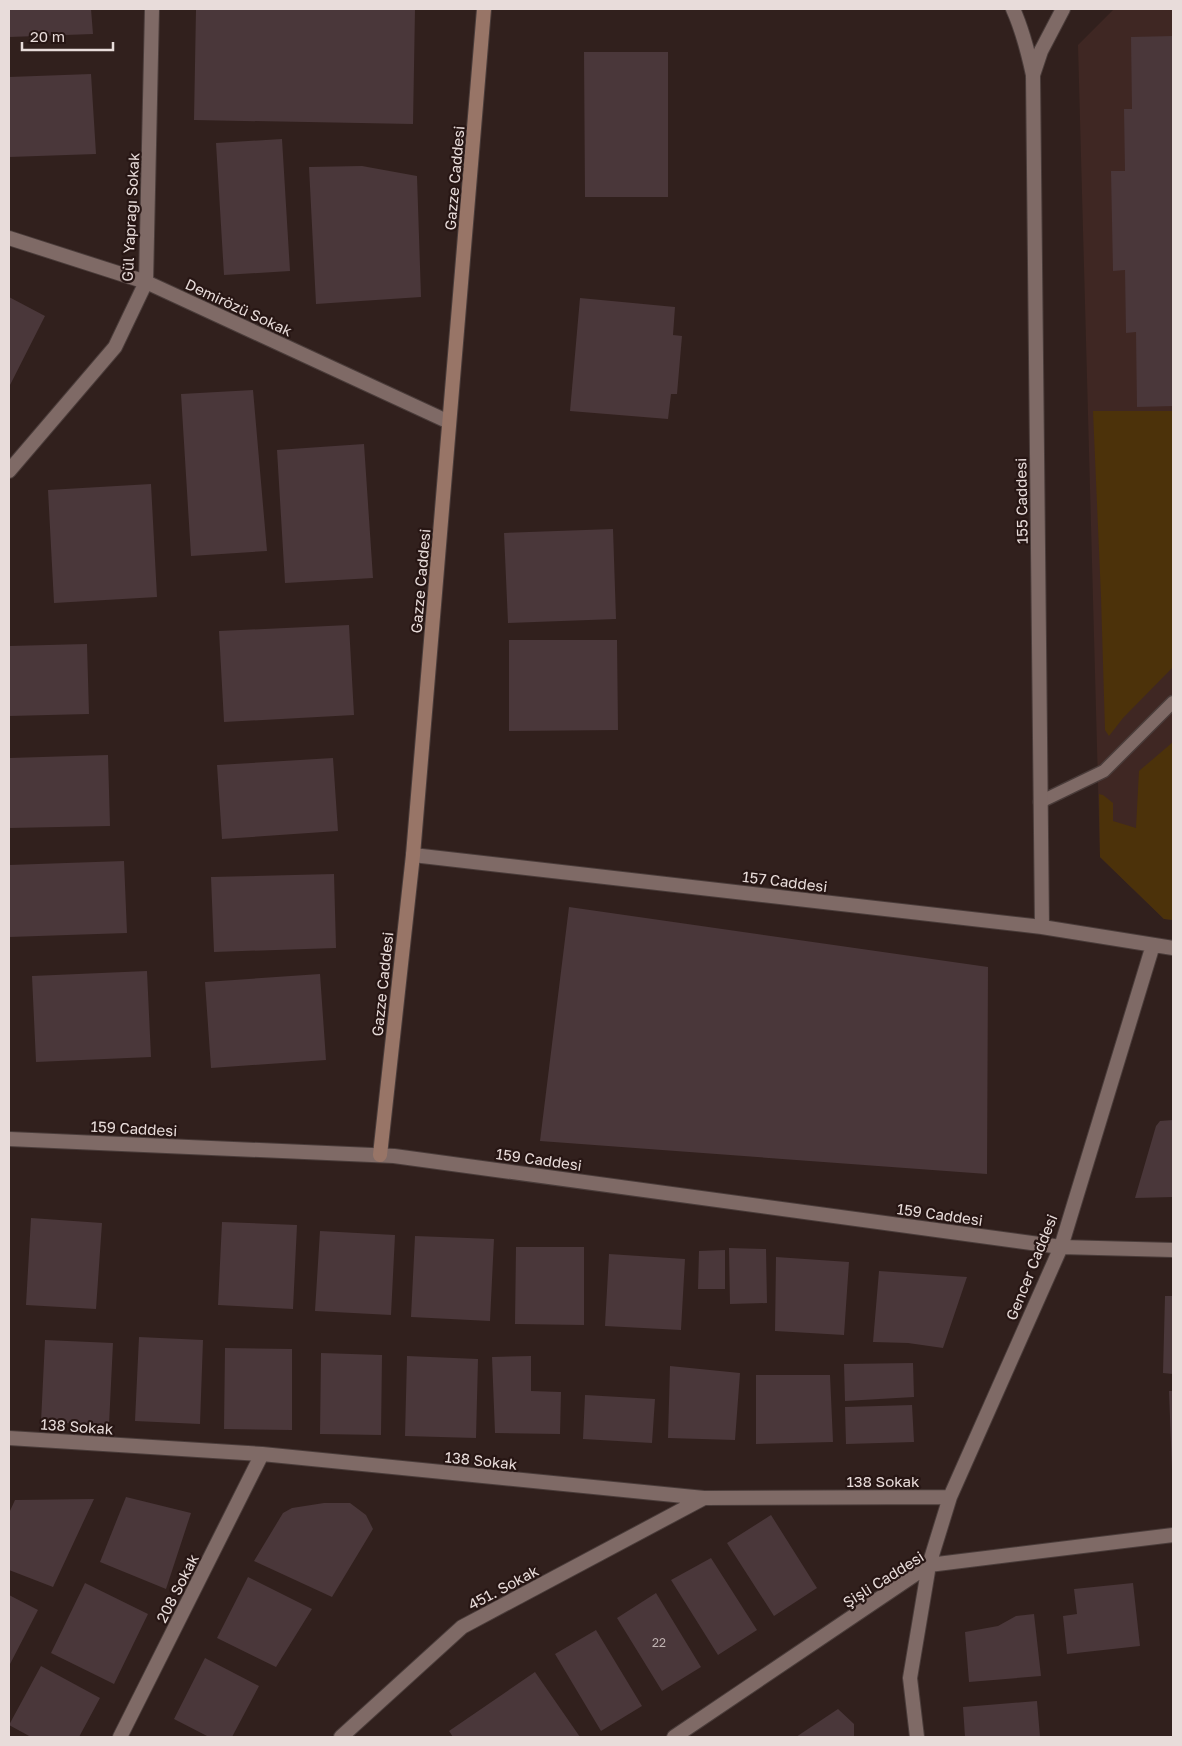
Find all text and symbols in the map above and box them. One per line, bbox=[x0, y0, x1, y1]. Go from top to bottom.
scale bar bbox=[22, 20, 114, 52]
text: 20 m bbox=[30, 27, 65, 45]
street label: Gazze Caddesi bbox=[440, 125, 468, 231]
street label: Gül Yaprağı Sokak bbox=[118, 151, 142, 282]
street label: Demirözü Sokak bbox=[183, 274, 296, 340]
street label: 155 Caddesi bbox=[1011, 458, 1031, 544]
street label: Gazze Caddesi bbox=[406, 528, 434, 634]
street label: 157 Caddesi bbox=[741, 867, 829, 895]
street label: Gazze Caddesi bbox=[368, 931, 396, 1037]
street label: 159 Caddesi bbox=[90, 1117, 178, 1139]
street label: 159 Caddesi bbox=[495, 1144, 583, 1174]
street label: 159 Caddesi bbox=[896, 1199, 984, 1229]
street label: Gencer Caddesi bbox=[1002, 1211, 1060, 1323]
street label: 138 Sokak bbox=[40, 1414, 114, 1438]
street label: 138 Sokak bbox=[444, 1447, 519, 1473]
street label: 138 Sokak bbox=[847, 1472, 920, 1490]
street label: Şişli Caddesi bbox=[839, 1547, 927, 1611]
street label: 208 Sokak bbox=[152, 1550, 202, 1625]
street label: 451. Sokak bbox=[465, 1561, 542, 1613]
house number: 22 bbox=[652, 1635, 666, 1650]

